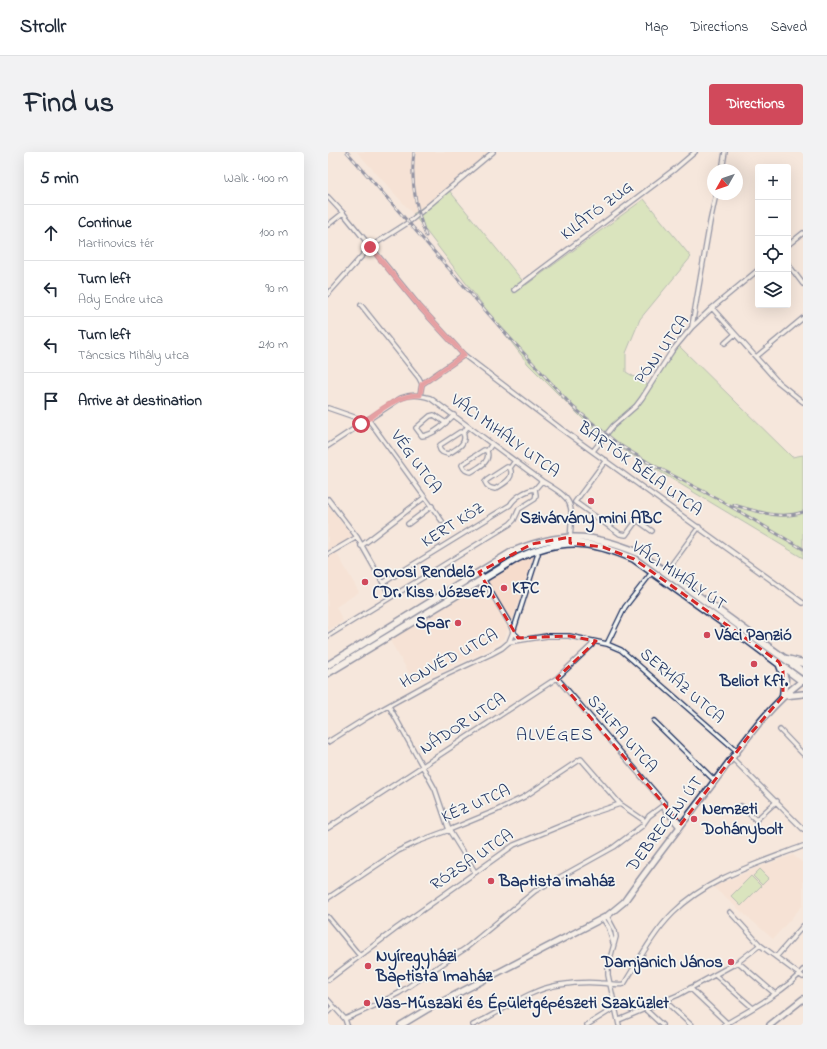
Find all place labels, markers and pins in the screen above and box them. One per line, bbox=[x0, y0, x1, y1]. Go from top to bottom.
marker: Szivárvány mini ABC bbox=[586, 496, 596, 506]
place label: Szivárvány mini ABC bbox=[520, 506, 663, 533]
place label: Orvosi Rendelő (Dr. Kiss József) bbox=[373, 560, 492, 605]
place label: KFC bbox=[512, 576, 540, 601]
marker: Orvosi Rendelő (Dr. Kiss József) bbox=[360, 577, 370, 587]
marker: KFC bbox=[499, 583, 509, 593]
place label: Spar bbox=[415, 611, 451, 636]
marker: Spar bbox=[453, 618, 463, 628]
place label: Váci Panzió bbox=[714, 623, 792, 648]
marker: Váci Panzió bbox=[702, 630, 712, 640]
marker: Beliot Kft. bbox=[749, 659, 759, 669]
place label: Beliot Kft. bbox=[719, 669, 789, 694]
place label: Nemzeti Dohánybolt bbox=[701, 797, 783, 844]
marker: Nemzeti Dohánybolt bbox=[689, 814, 699, 824]
place label: Baptista imaház bbox=[498, 869, 616, 894]
marker: Baptista imaház bbox=[486, 876, 496, 886]
place label: Nyíregyházi Baptista Imaház bbox=[375, 944, 493, 989]
place label: Damjanich János bbox=[600, 950, 723, 975]
marker: Damjanich János bbox=[726, 957, 736, 967]
marker: Nyíregyházi Baptista Imaház bbox=[363, 961, 373, 971]
place label: Vas-Műszaki és Épületgépészeti Szaküzlet bbox=[374, 991, 669, 1018]
marker: Vas-Műszaki és Épületgépészeti Szaküzlet bbox=[362, 998, 372, 1008]

